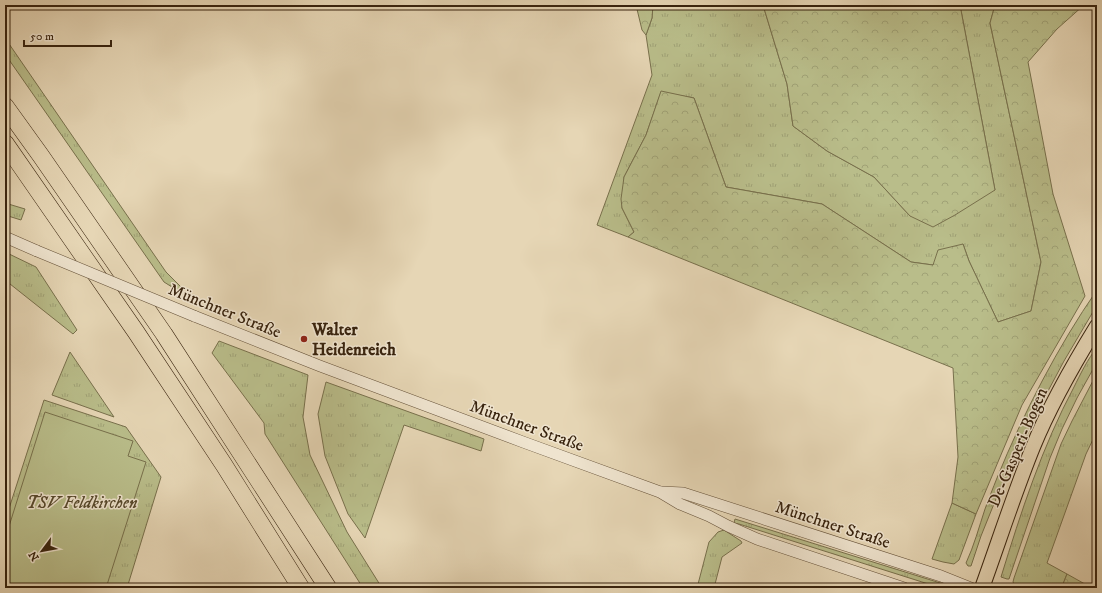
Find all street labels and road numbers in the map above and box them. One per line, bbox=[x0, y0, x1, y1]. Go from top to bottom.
street label: Münchner Straße bbox=[165, 278, 284, 344]
street label: De-Gasperi-Bogen bbox=[983, 384, 1053, 511]
street label: Münchner Straße bbox=[467, 395, 587, 457]
street label: Münchner Straße bbox=[772, 496, 893, 554]

